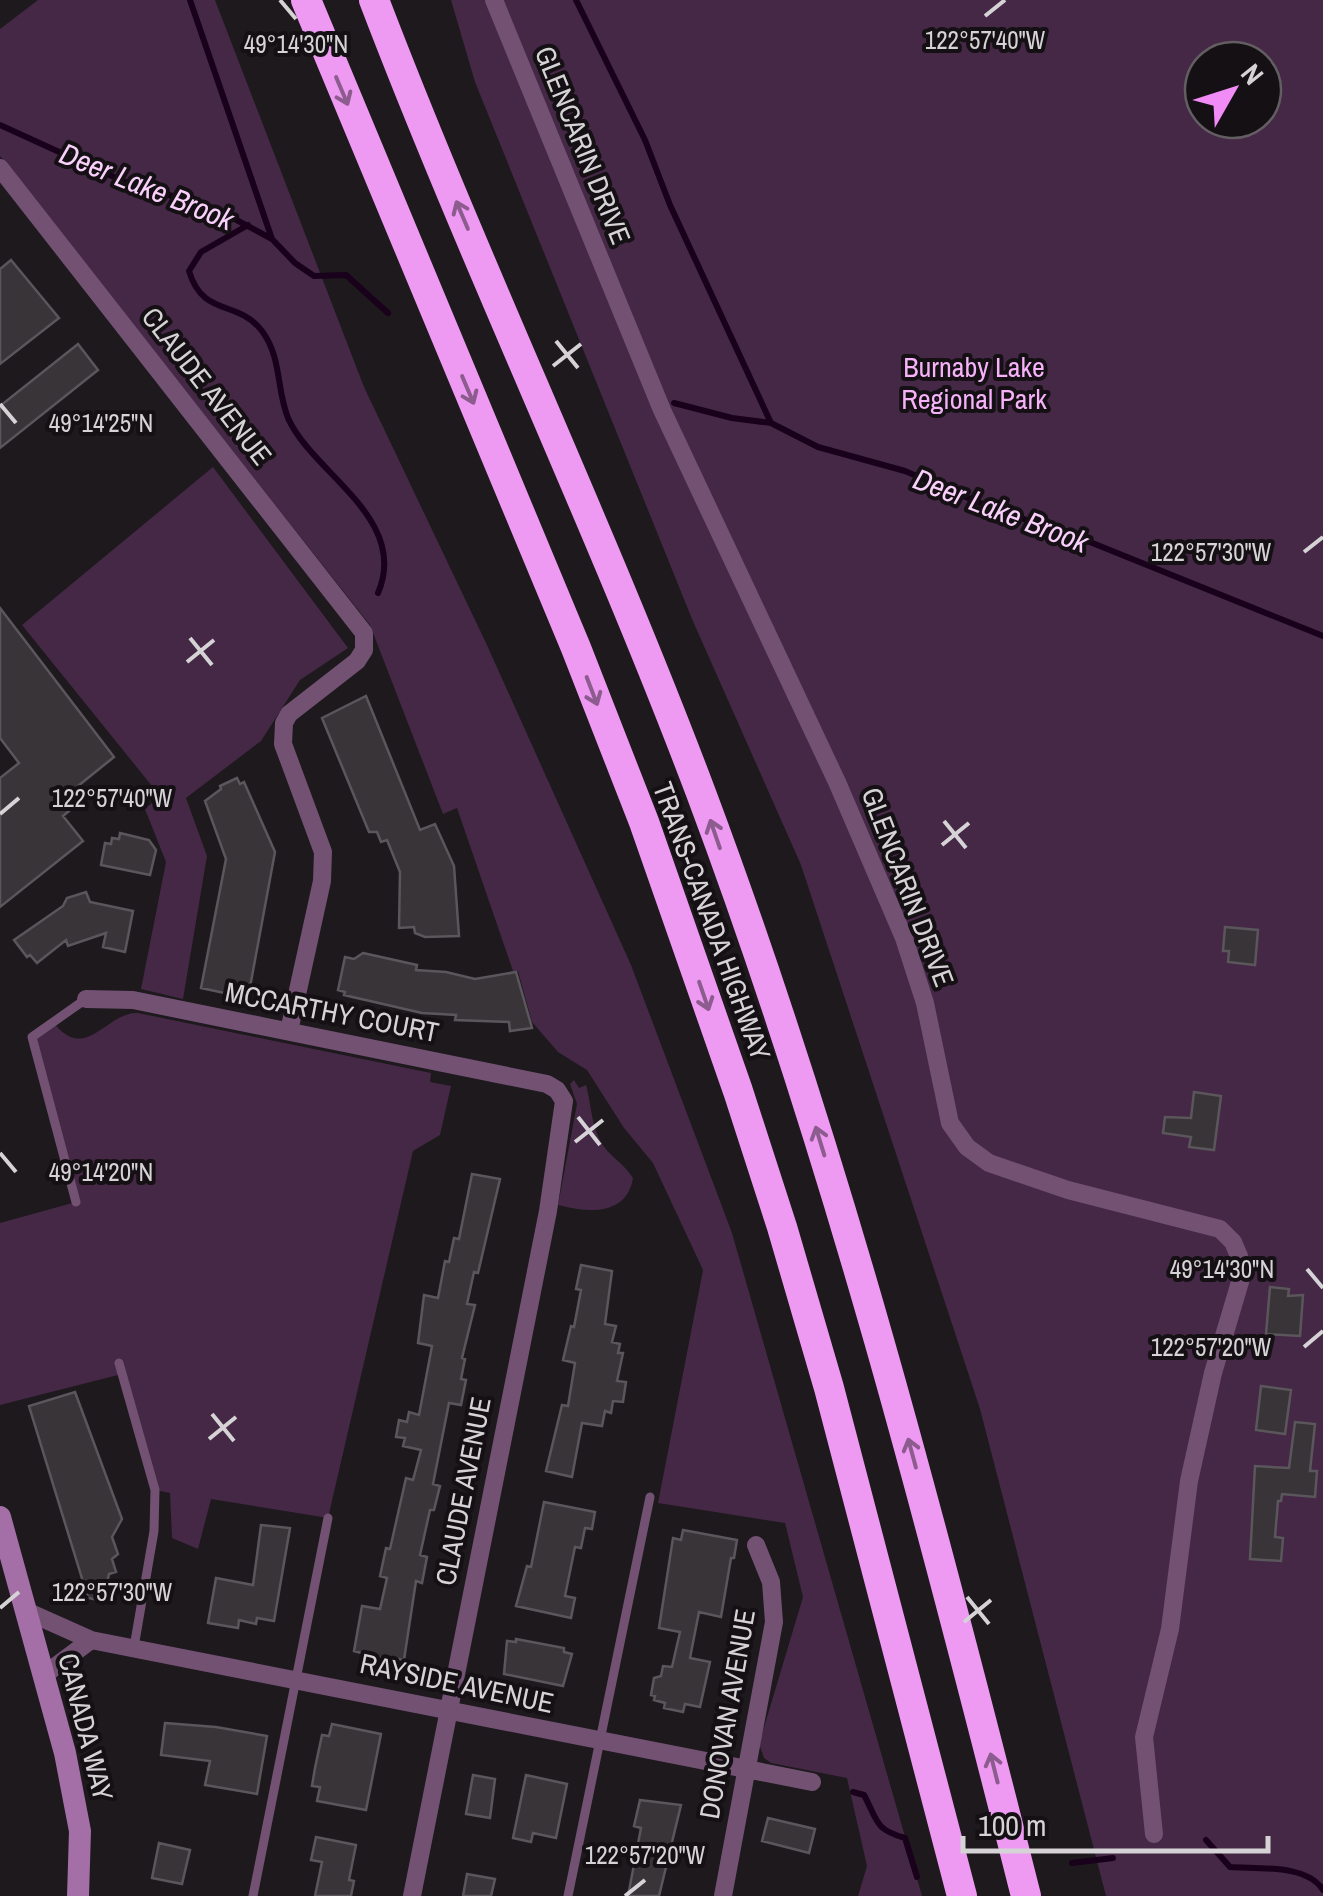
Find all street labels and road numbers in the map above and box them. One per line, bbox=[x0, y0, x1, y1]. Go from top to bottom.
street label: GLENCARIN DRIVE bbox=[526, 40, 640, 250]
street label: CLAUDE AVENUE bbox=[133, 299, 281, 473]
street label: TRANS-CANADA HIGHWAY bbox=[644, 777, 780, 1066]
street label: GLENCARIN DRIVE bbox=[853, 782, 963, 992]
street label: MCCARTHY COURT bbox=[222, 973, 442, 1051]
street label: CLAUDE AVENUE bbox=[426, 1394, 500, 1588]
street label: DONOVAN AVENUE bbox=[690, 1606, 764, 1822]
street label: RAYSIDE AVENUE bbox=[357, 1644, 557, 1722]
street label: CANADA WAY bbox=[49, 1649, 123, 1805]

